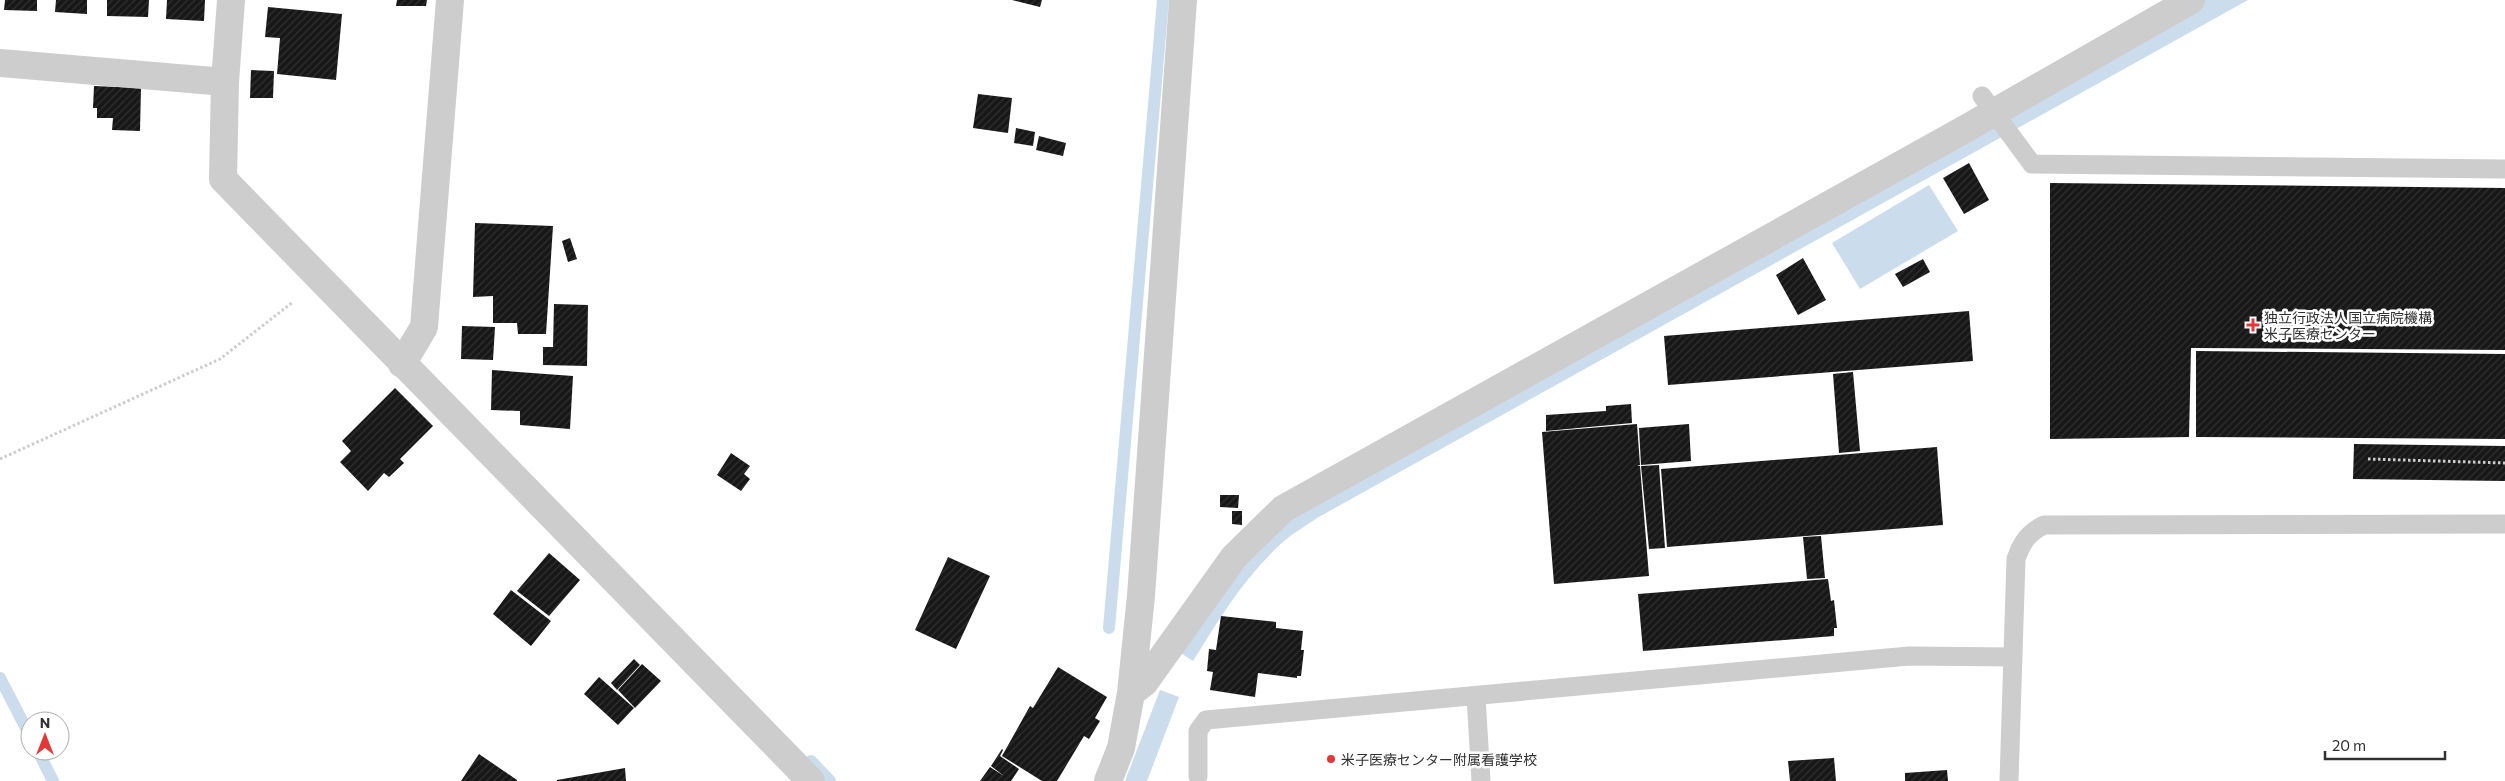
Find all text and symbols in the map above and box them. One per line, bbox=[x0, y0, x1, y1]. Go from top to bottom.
place label: 独立行政法人国立病院機構 米子医療センター bbox=[2264, 309, 2432, 342]
marker: 独立行政法人国立病院機構 米子医療センター bbox=[2246, 318, 2260, 332]
north arrow bbox=[20, 711, 70, 761]
text: N bbox=[40, 714, 50, 731]
scale bar bbox=[2325, 728, 2445, 760]
text: 20 m bbox=[2332, 736, 2366, 754]
place label: 米子医療センター附属看護学校 bbox=[1341, 751, 1537, 768]
marker: 米子医療センター附属看護学校 bbox=[1325, 753, 1337, 765]

